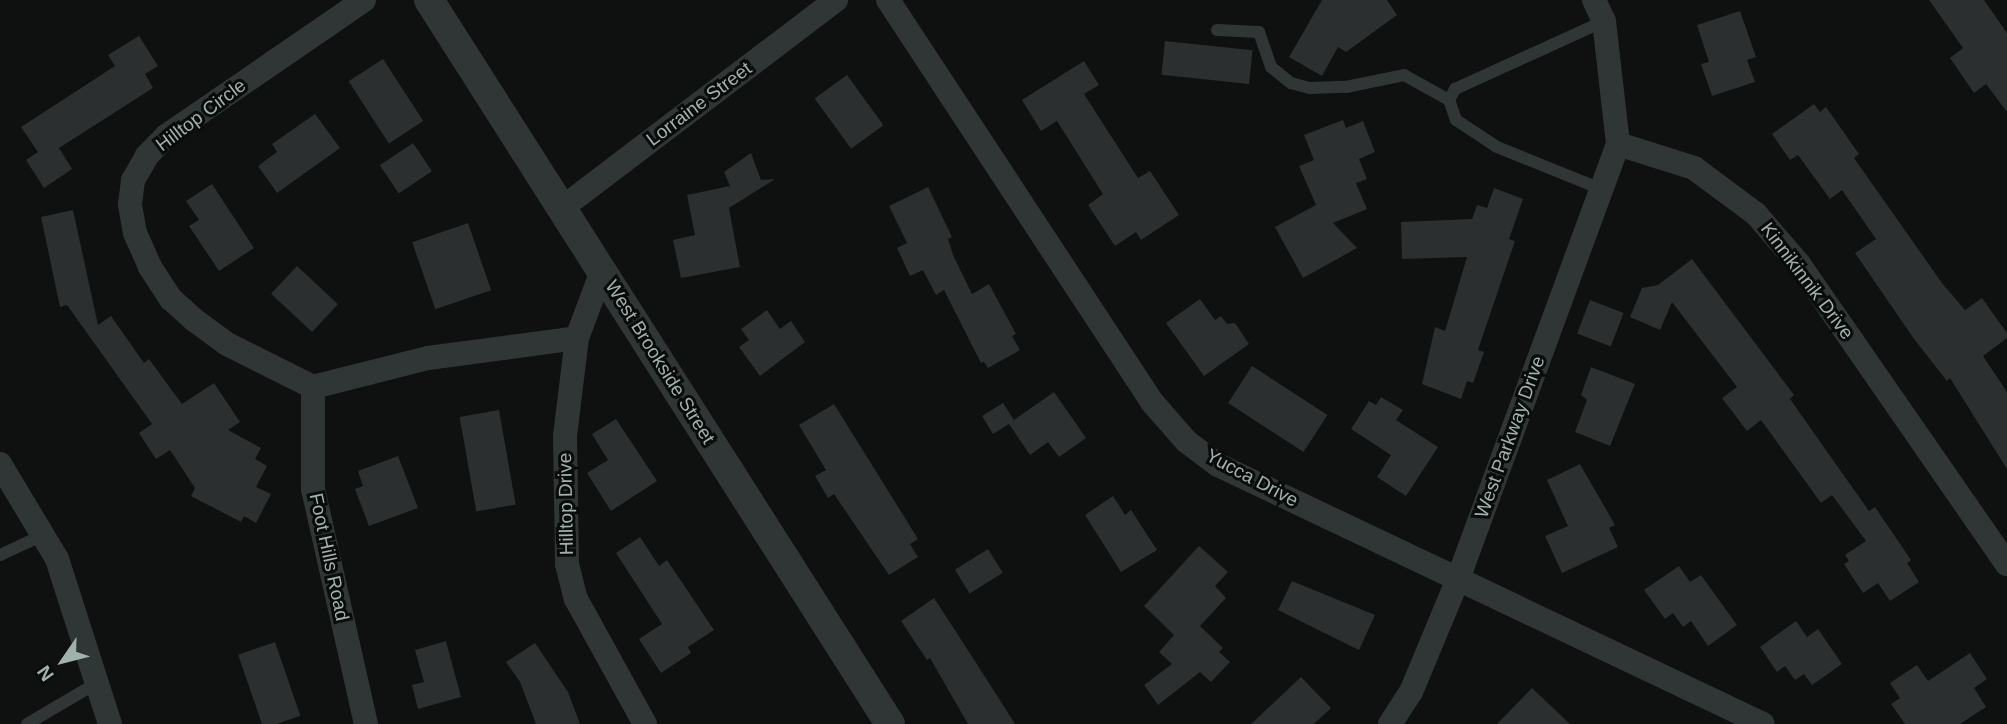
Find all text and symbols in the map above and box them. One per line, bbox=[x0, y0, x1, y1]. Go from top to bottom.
street label: Lorraine Street bbox=[642, 57, 756, 151]
street label: Hilltop Circle bbox=[152, 74, 250, 156]
street label: Kinnikinnik Drive bbox=[1756, 218, 1858, 344]
street label: West Brookside Street bbox=[600, 276, 720, 448]
street label: West Parkway Drive bbox=[1470, 353, 1550, 521]
street label: Yucca Drive bbox=[1202, 444, 1302, 512]
street label: Hilltop Drive bbox=[554, 453, 578, 555]
street label: Foot Hills Road bbox=[304, 491, 354, 623]
north arrow bbox=[28, 626, 98, 696]
text: N bbox=[33, 662, 58, 685]

